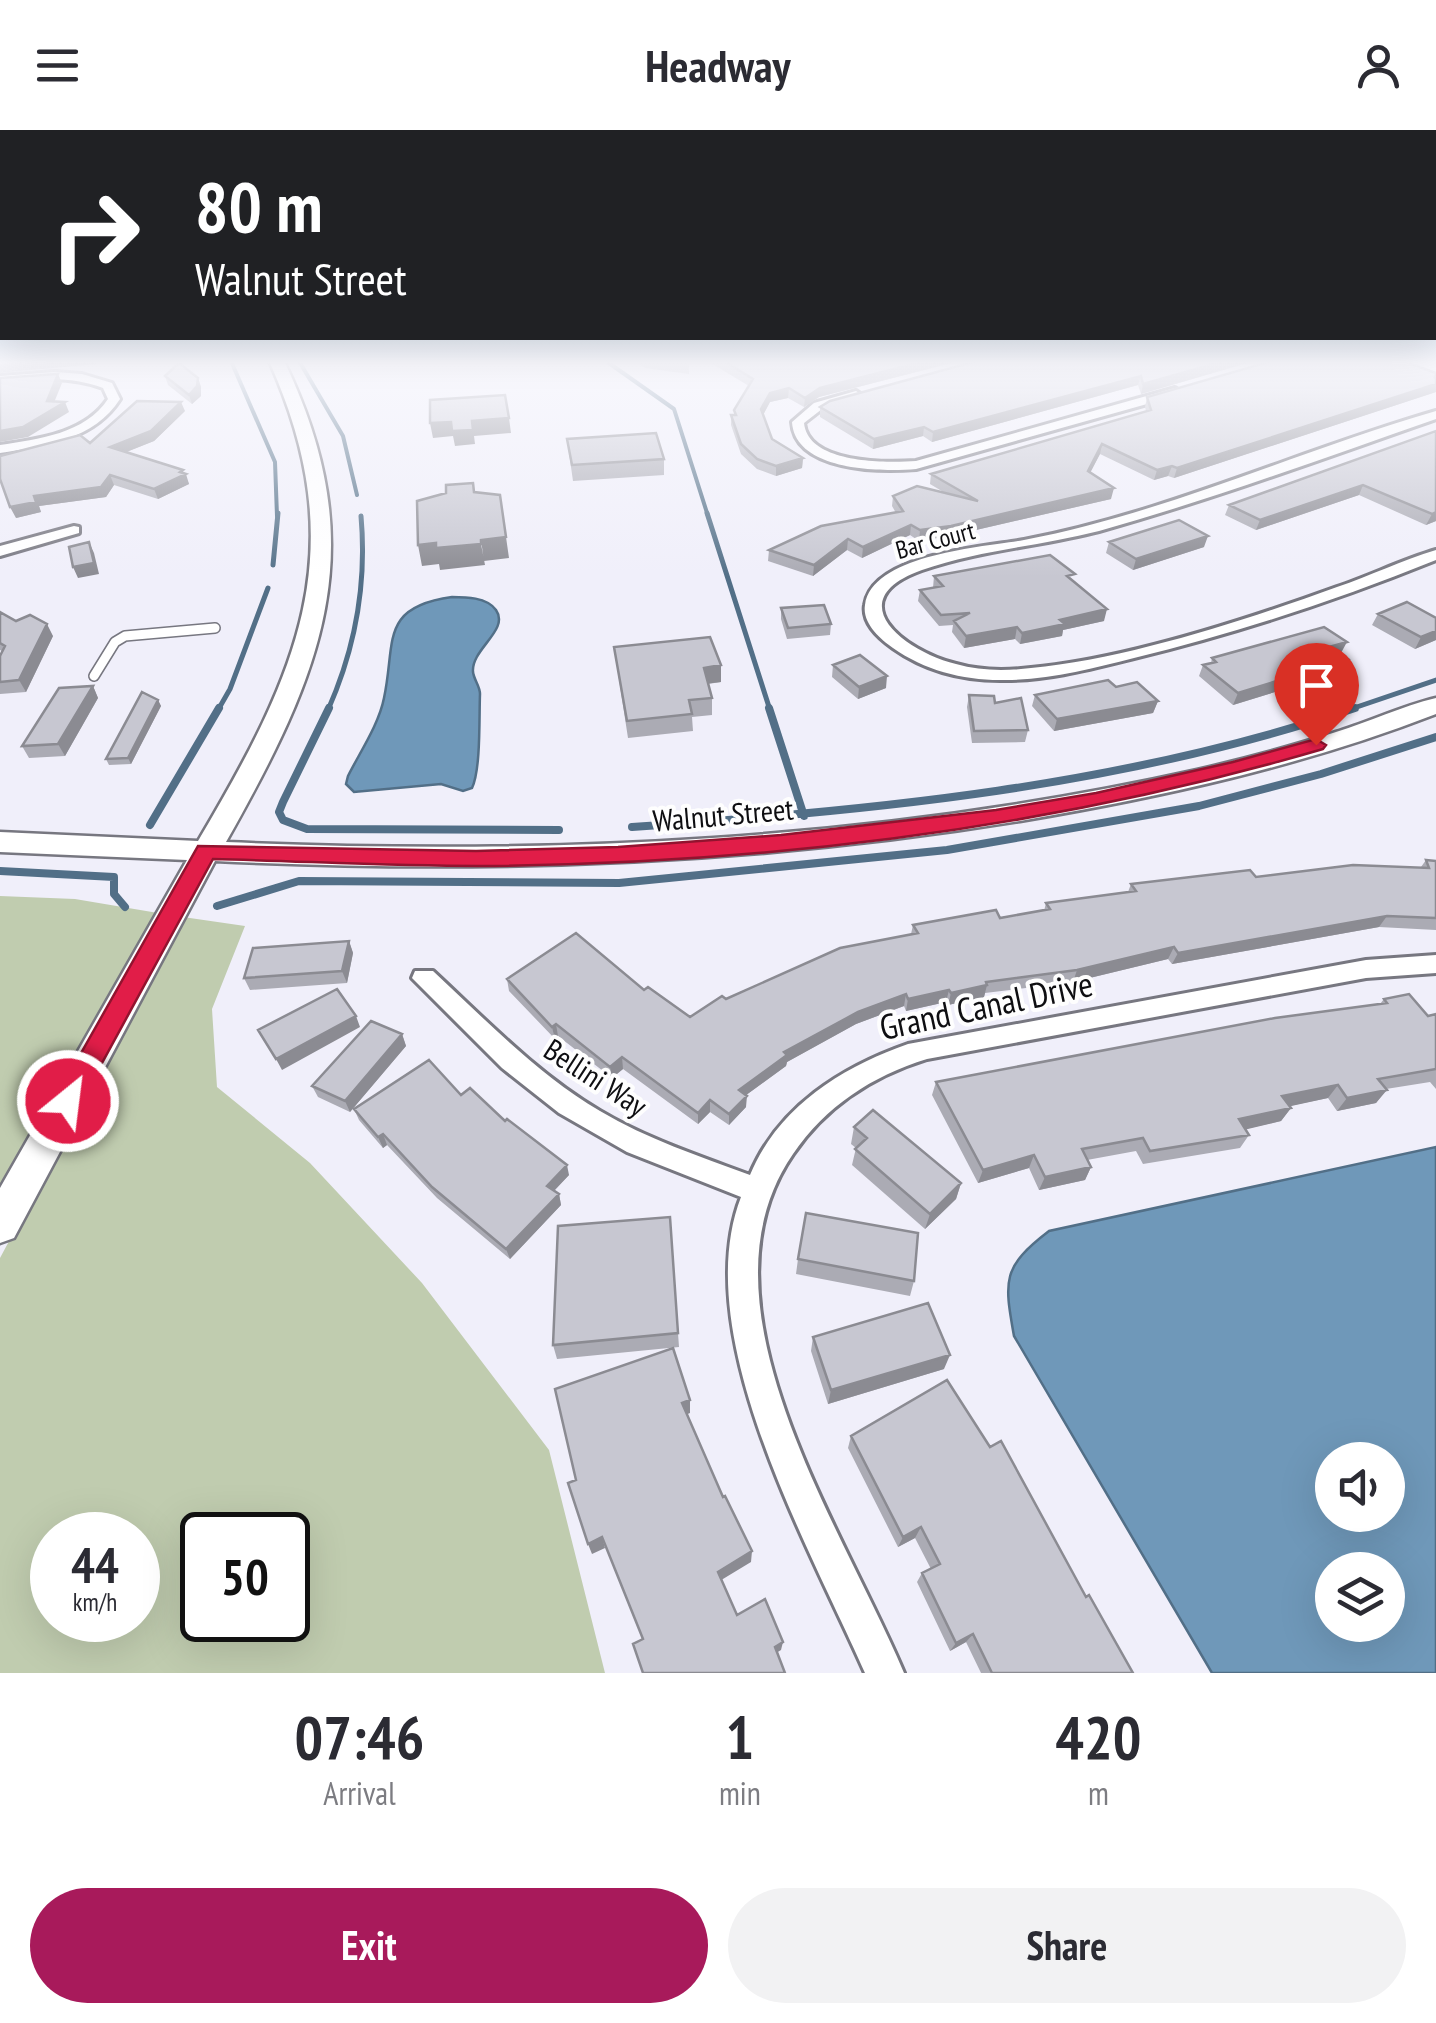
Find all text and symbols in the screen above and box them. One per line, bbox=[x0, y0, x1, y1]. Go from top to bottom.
text: Headway bbox=[645, 36, 791, 94]
icon: menu bbox=[30, 38, 85, 93]
icon: person bbox=[1351, 38, 1406, 93]
text: 80 m bbox=[195, 161, 323, 251]
icon: right bbox=[30, 170, 160, 300]
text: Walnut Street bbox=[195, 249, 407, 307]
street label: Bar Court bbox=[892, 514, 978, 566]
pin bbox=[1274, 643, 1359, 746]
icon: arrive bbox=[1289, 658, 1344, 713]
street label: Walnut Street bbox=[651, 788, 796, 840]
street label: Grand Canal Drive bbox=[875, 960, 1097, 1050]
street label: Bellini Way bbox=[537, 1029, 655, 1125]
position arrow bbox=[16, 1049, 120, 1153]
map controls bbox=[1315, 1442, 1405, 1642]
button: sound bbox=[1315, 1442, 1405, 1532]
speed limit sign: 50 bbox=[180, 1512, 310, 1642]
text: 44 bbox=[71, 1532, 119, 1597]
button: layers bbox=[1315, 1552, 1405, 1642]
text: km/h bbox=[73, 1586, 117, 1618]
text: 07:46 bbox=[295, 1698, 424, 1776]
text: 1 bbox=[726, 1698, 754, 1776]
text: 420 bbox=[1055, 1698, 1141, 1776]
text: Arrival bbox=[323, 1772, 396, 1814]
text: min bbox=[719, 1772, 761, 1814]
text: m bbox=[1088, 1772, 1109, 1814]
button: Exit bbox=[30, 1888, 708, 2003]
button: Share bbox=[728, 1888, 1406, 2003]

